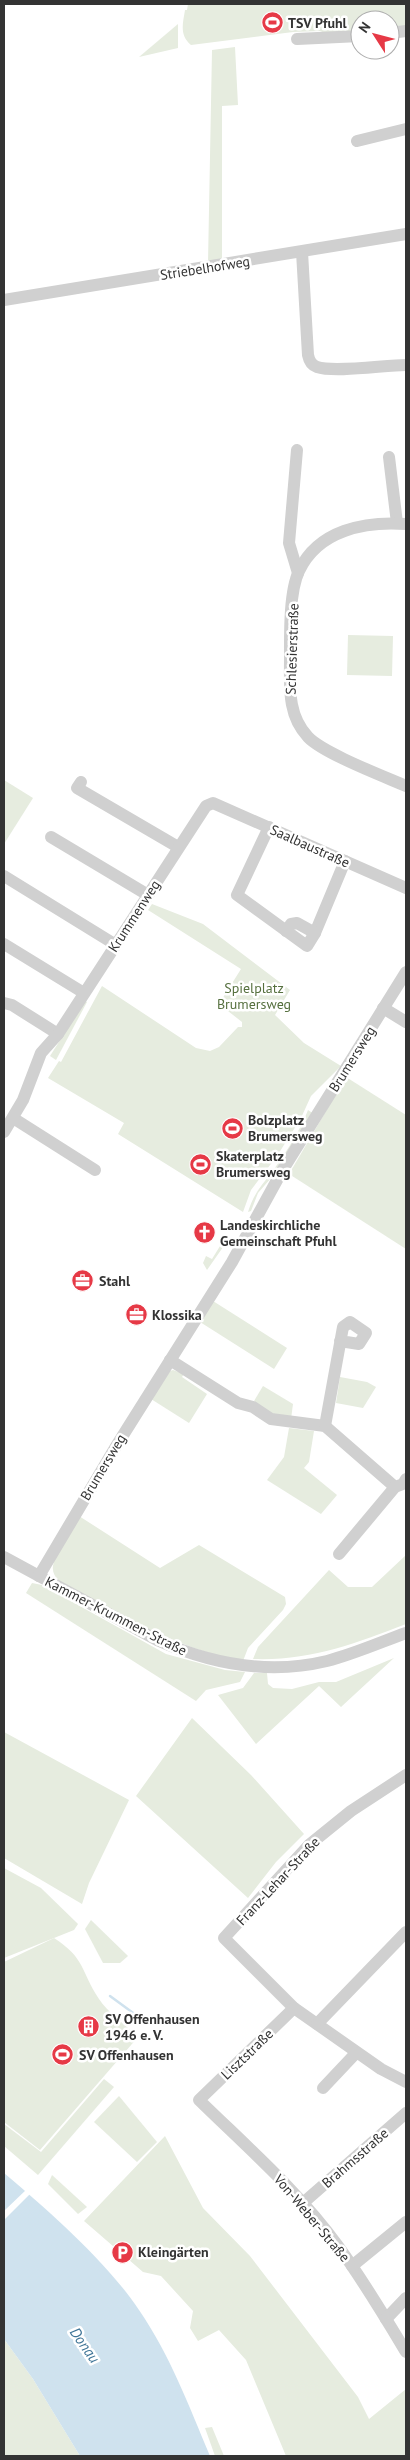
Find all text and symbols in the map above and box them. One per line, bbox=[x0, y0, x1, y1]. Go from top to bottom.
north arrow bbox=[350, 10, 400, 60]
sports icon: TSV Pfuhl bbox=[260, 11, 284, 35]
place label: TSV Pfuhl bbox=[288, 14, 348, 32]
text: N bbox=[354, 18, 374, 36]
street label: Striebelhofweg bbox=[159, 252, 251, 284]
street label: Schlesierstraße bbox=[281, 603, 303, 695]
street label: Saalbaustraße bbox=[267, 820, 353, 872]
street label: Krummenweg bbox=[104, 876, 164, 956]
park label: Spielplatz Brumersweg bbox=[217, 979, 291, 1013]
street label: Brumersweg bbox=[325, 1023, 379, 1095]
place label: Bolzplatz Brumersweg bbox=[248, 1111, 322, 1145]
sports icon: Bolzplatz Brumersweg bbox=[220, 1116, 244, 1140]
place label: Skaterplatz Brumersweg bbox=[216, 1147, 290, 1181]
sports icon: Skaterplatz Brumersweg bbox=[188, 1152, 212, 1176]
place label: Landeskirchliche Gemeinschaft Pfuhl bbox=[220, 1216, 337, 1250]
church icon: Landeskirchliche Gemeinschaft Pfuhl bbox=[192, 1221, 216, 1245]
office icon: Stahl bbox=[71, 1269, 95, 1293]
place label: Stahl bbox=[99, 1272, 131, 1290]
office icon: Klossika bbox=[124, 1303, 148, 1327]
place label: Klossika bbox=[152, 1306, 202, 1324]
street label: Brumersweg bbox=[76, 1431, 130, 1503]
street label: Kammer-Krummen-Straße bbox=[42, 1572, 190, 1660]
street label: Franz-Lehar-Straße bbox=[232, 1833, 324, 1929]
place label: SV Offenhausen 1946 e. V. bbox=[105, 2010, 200, 2044]
building icon: SV Offenhausen 1946 e. V. bbox=[77, 2015, 101, 2039]
street label: Lisztstraße bbox=[217, 2025, 277, 2083]
sports icon: SV Offenhausen bbox=[51, 2043, 75, 2067]
place label: SV Offenhausen bbox=[79, 2046, 174, 2064]
street label: Brahmsstraße bbox=[318, 2124, 392, 2192]
street label: Von-Weber-Straße bbox=[269, 2170, 354, 2266]
parking icon: Kleingärten bbox=[110, 2240, 134, 2264]
place label: Kleingärten bbox=[138, 2243, 209, 2261]
water label: Donau bbox=[66, 2323, 104, 2367]

